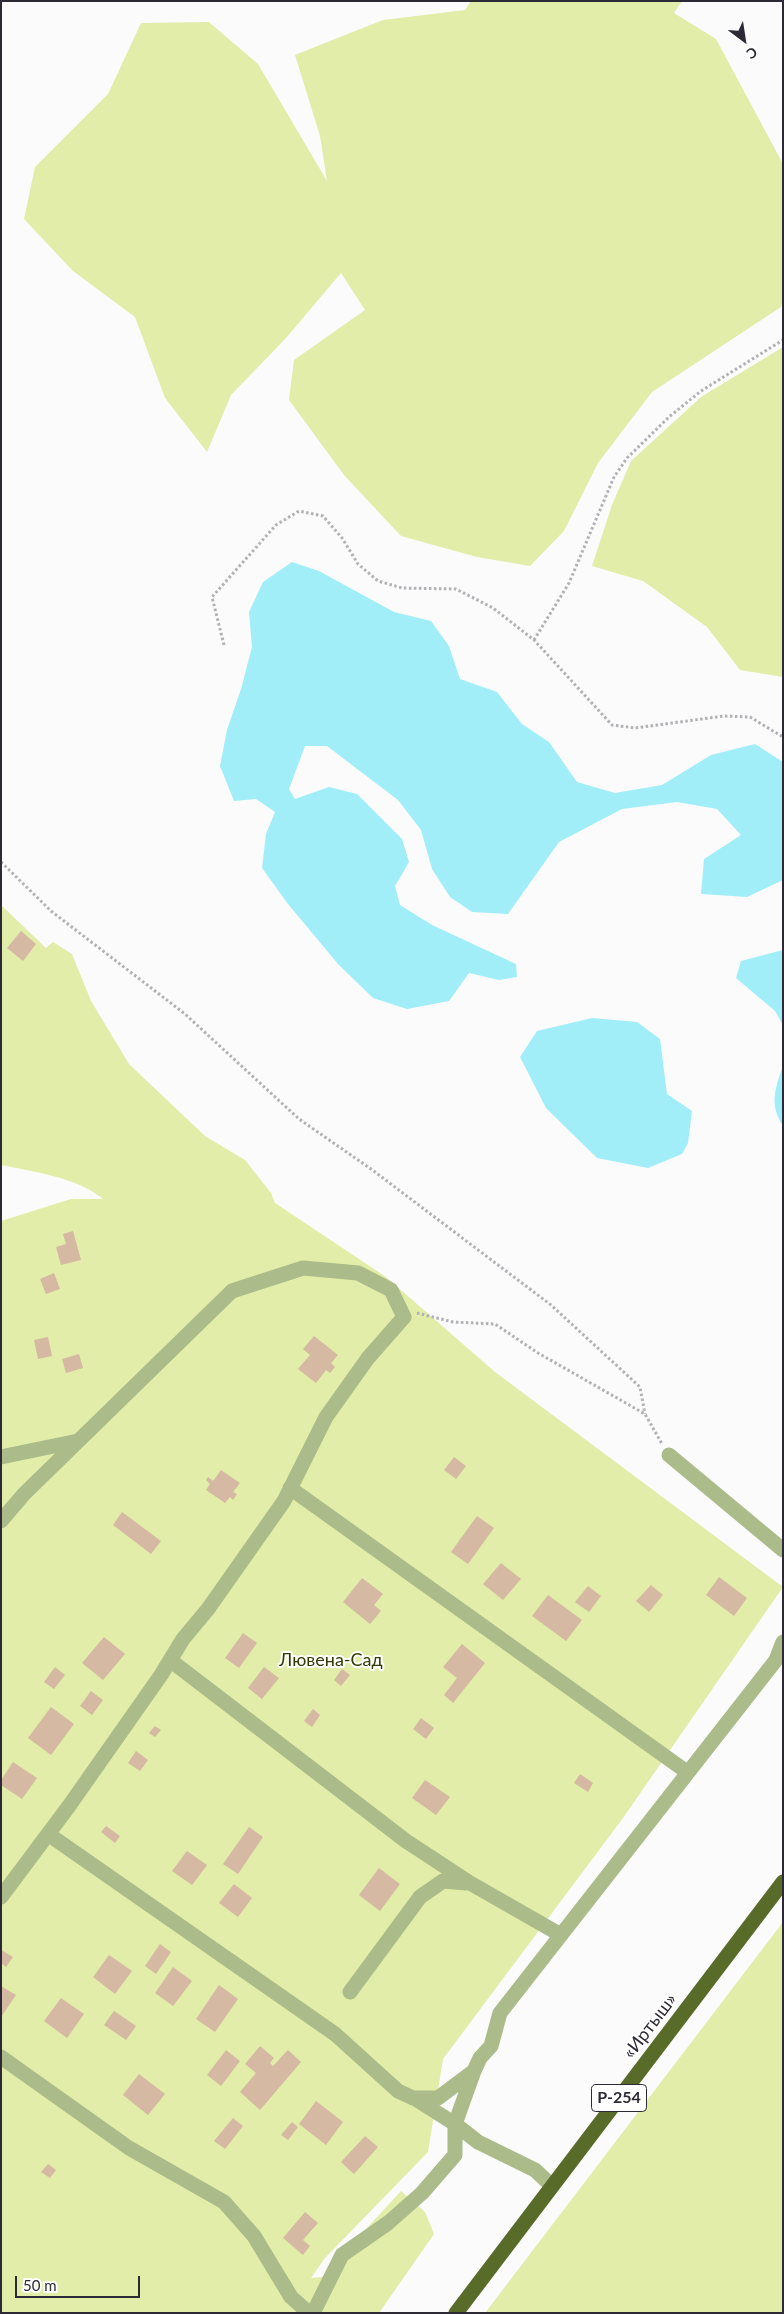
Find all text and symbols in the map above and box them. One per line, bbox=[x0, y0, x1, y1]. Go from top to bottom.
north arrow bbox=[719, 15, 769, 65]
text: С bbox=[744, 44, 760, 63]
park label: Лювена-Сад bbox=[279, 1649, 383, 1671]
street label: «Иртыш» bbox=[619, 1989, 681, 2063]
road number: Р-254 bbox=[592, 2084, 646, 2112]
scale bar bbox=[18, 2266, 142, 2298]
text: 50 m bbox=[23, 2276, 57, 2294]

